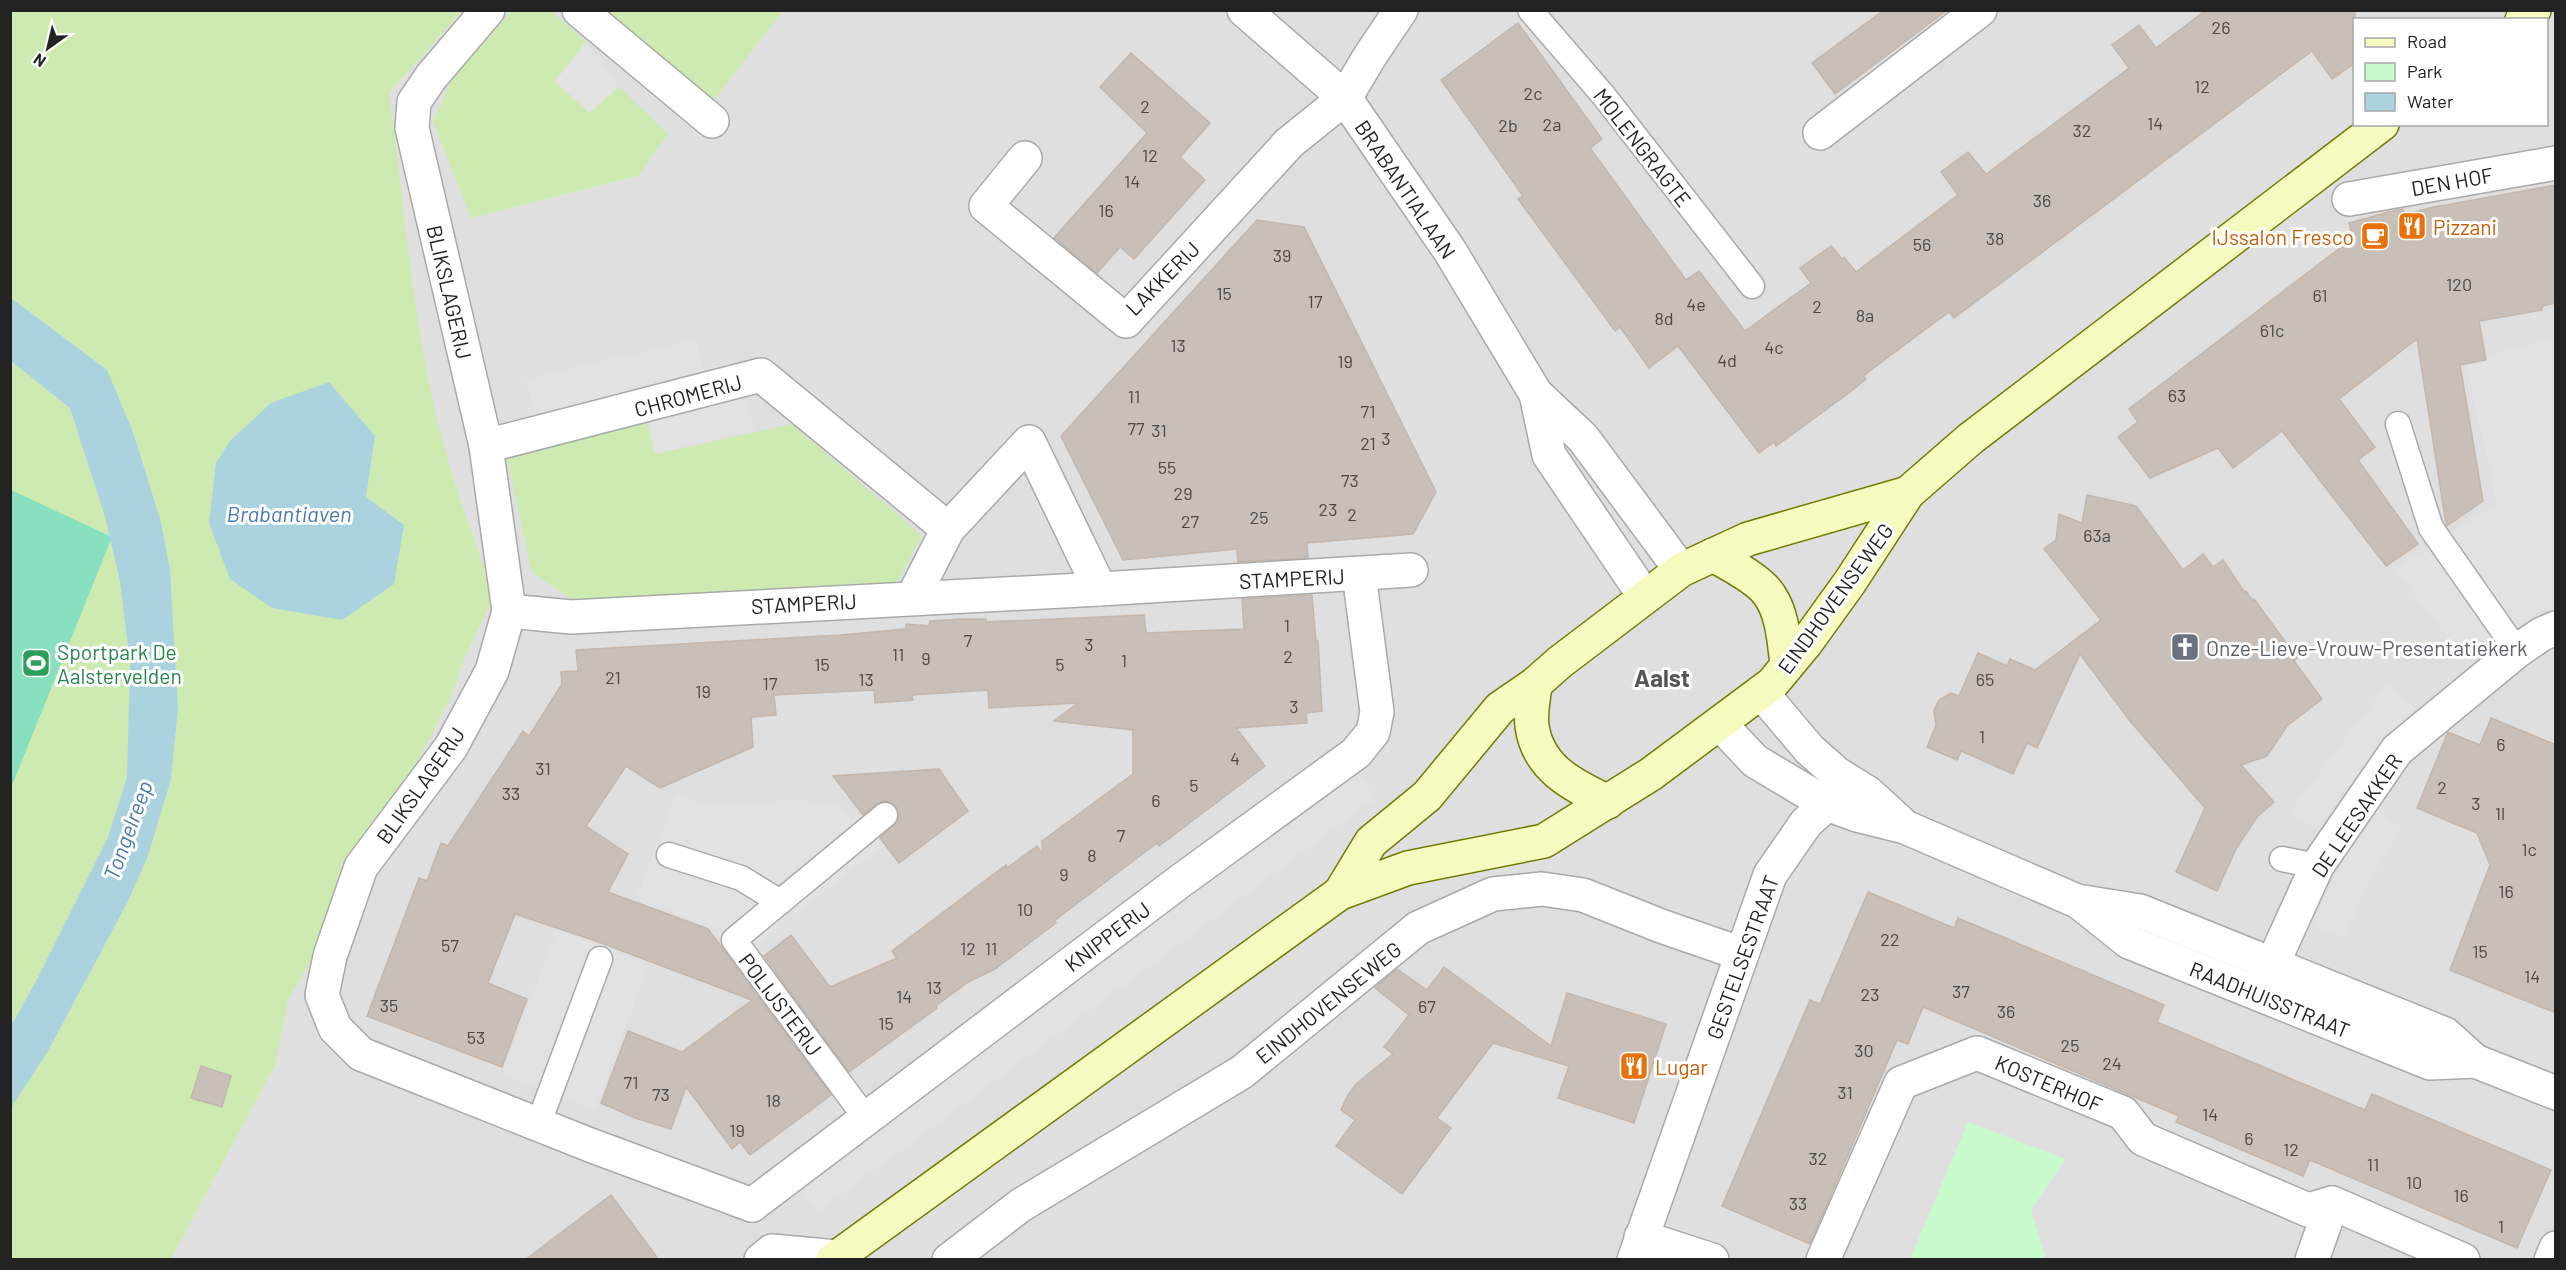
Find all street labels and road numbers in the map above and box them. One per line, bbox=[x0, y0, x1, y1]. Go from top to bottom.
street label: MOLENGRAGTE bbox=[1589, 83, 1697, 211]
street label: BRABANTIALAAN bbox=[1350, 115, 1462, 263]
street label: DEN HOF bbox=[2409, 161, 2495, 201]
street label: BLIKSLAGERIJ bbox=[422, 223, 478, 361]
street label: LAKKERIJ bbox=[1120, 236, 1204, 320]
street label: CHROMERIJ bbox=[631, 369, 745, 421]
street label: EINDHOVENSEWEG bbox=[1772, 518, 1898, 678]
street label: STAMPERIJ bbox=[1238, 563, 1346, 593]
street label: STAMPERIJ bbox=[750, 588, 858, 618]
street label: BLIKSLAGERIJ bbox=[371, 722, 469, 848]
street label: DE LEESAKKER bbox=[2306, 749, 2406, 881]
street label: GESTELSESTRAAT bbox=[1701, 872, 1783, 1042]
street label: KNIPPERIJ bbox=[1059, 896, 1155, 976]
street label: EINDHOVENSEWEG bbox=[1250, 936, 1406, 1068]
street label: POLIJSTERIJ bbox=[734, 948, 828, 1060]
street label: RAADHUISSTRAAT bbox=[2186, 955, 2354, 1043]
street label: KOSTERHOF bbox=[1992, 1049, 2106, 1117]

